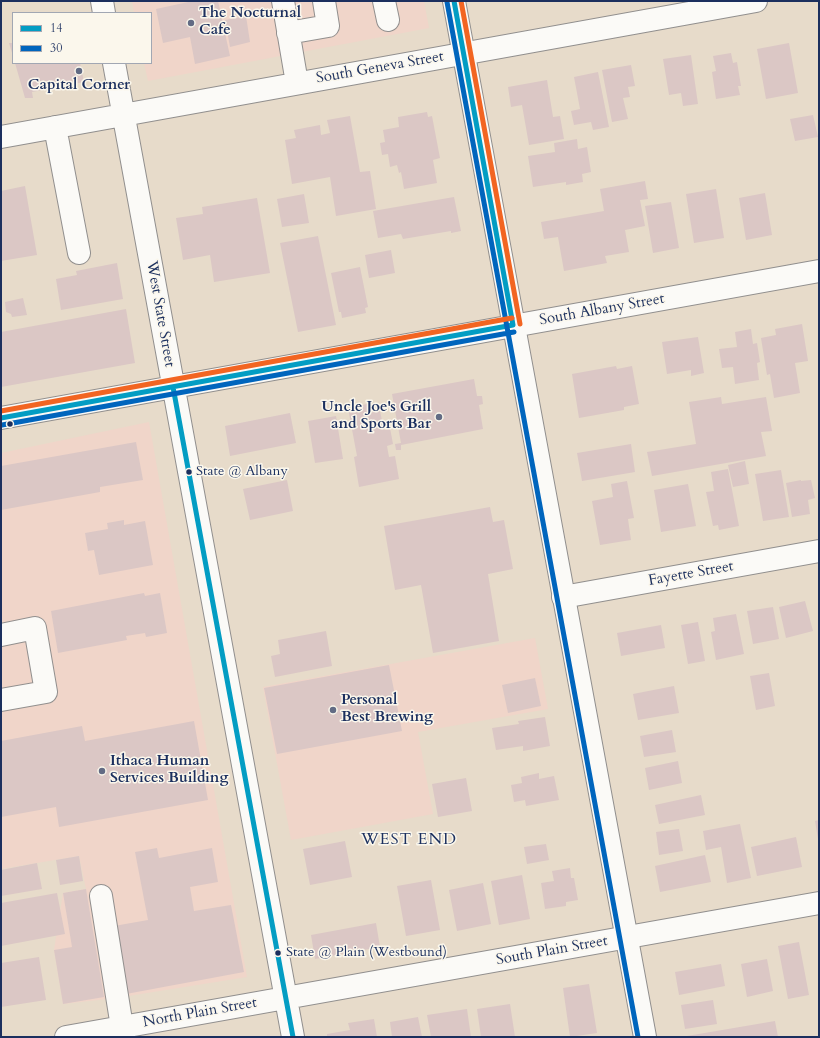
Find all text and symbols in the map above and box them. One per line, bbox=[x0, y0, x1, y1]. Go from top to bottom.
place label: The Nocturnal Cafe bbox=[199, 5, 301, 40]
legend bbox=[12, 12, 152, 64]
marker: The Nocturnal Cafe bbox=[186, 18, 196, 28]
text: 14 bbox=[50, 20, 62, 36]
text: 30 bbox=[50, 40, 62, 56]
street label: South Geneva Street bbox=[315, 48, 445, 88]
marker: Capital Corner bbox=[74, 66, 84, 76]
place label: Capital Corner bbox=[28, 77, 130, 95]
street label: West State Street bbox=[142, 259, 178, 369]
street label: South Albany Street bbox=[538, 290, 666, 330]
place label: Uncle Joe's Grill and Sports Bar bbox=[322, 399, 431, 434]
marker: Uncle Joe's Grill and Sports Bar bbox=[434, 412, 444, 422]
unlabelled marker bbox=[5, 419, 15, 429]
place label: State @ Albany bbox=[196, 464, 288, 480]
marker: State @ Albany bbox=[184, 467, 194, 477]
street label: Fayette Street bbox=[647, 558, 735, 590]
place label: Personal Best Brewing bbox=[341, 692, 433, 727]
marker: Personal Best Brewing bbox=[328, 705, 338, 715]
place label: Ithaca Human Services Building bbox=[110, 753, 228, 788]
marker: Ithaca Human Services Building bbox=[97, 766, 107, 776]
district label: WEST END bbox=[361, 830, 457, 850]
street label: South Plain Street bbox=[495, 932, 609, 970]
place label: State @ Plain (Westbound) bbox=[286, 945, 447, 961]
marker: State @ Plain (Westbound) bbox=[273, 948, 283, 958]
street label: North Plain Street bbox=[142, 994, 258, 1032]

